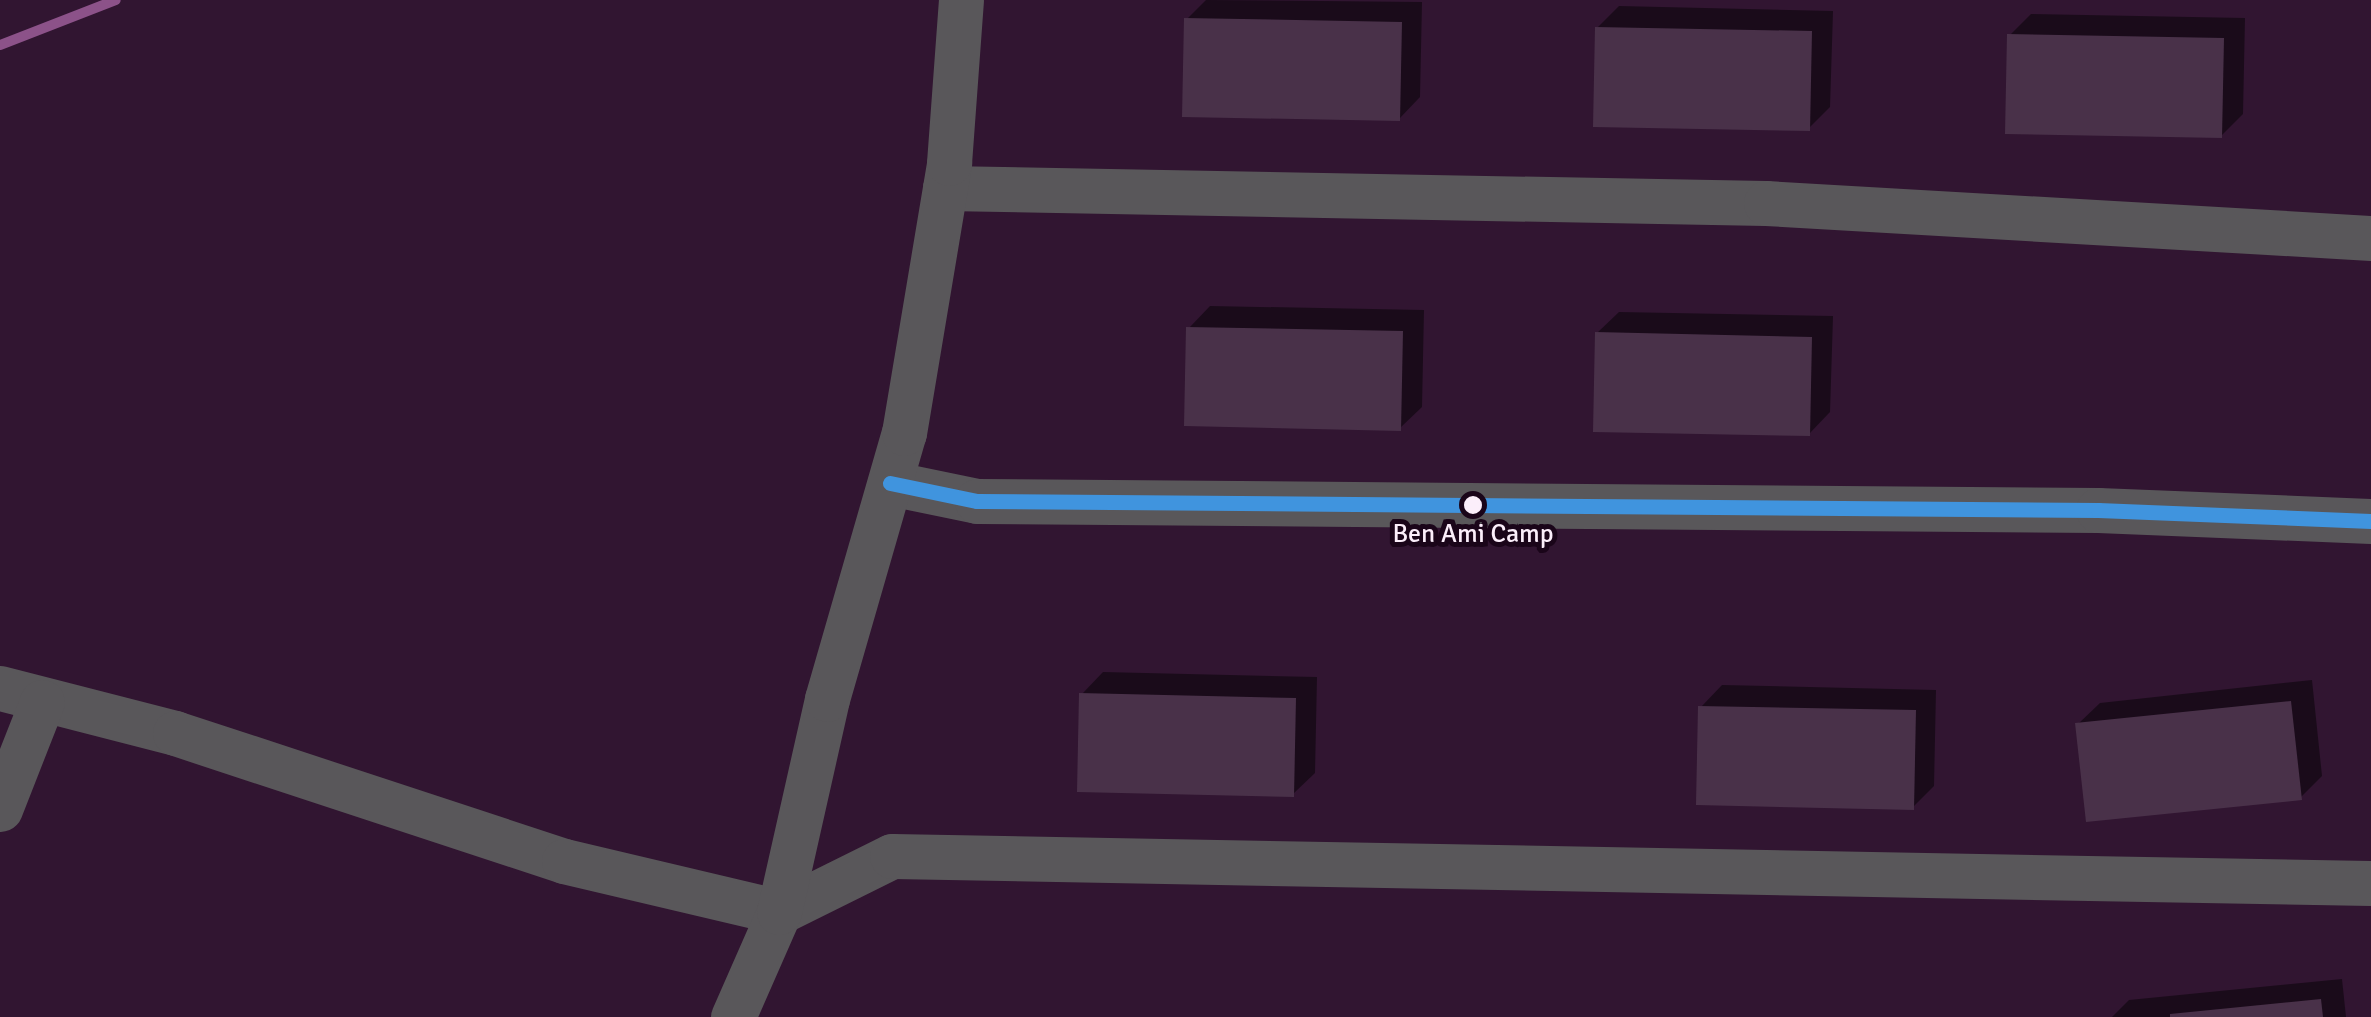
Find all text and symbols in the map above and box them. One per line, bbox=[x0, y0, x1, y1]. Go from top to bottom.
marker: Ben Ami Camp bbox=[1463, 495, 1483, 515]
place label: Ben Ami Camp bbox=[1392, 519, 1554, 551]

